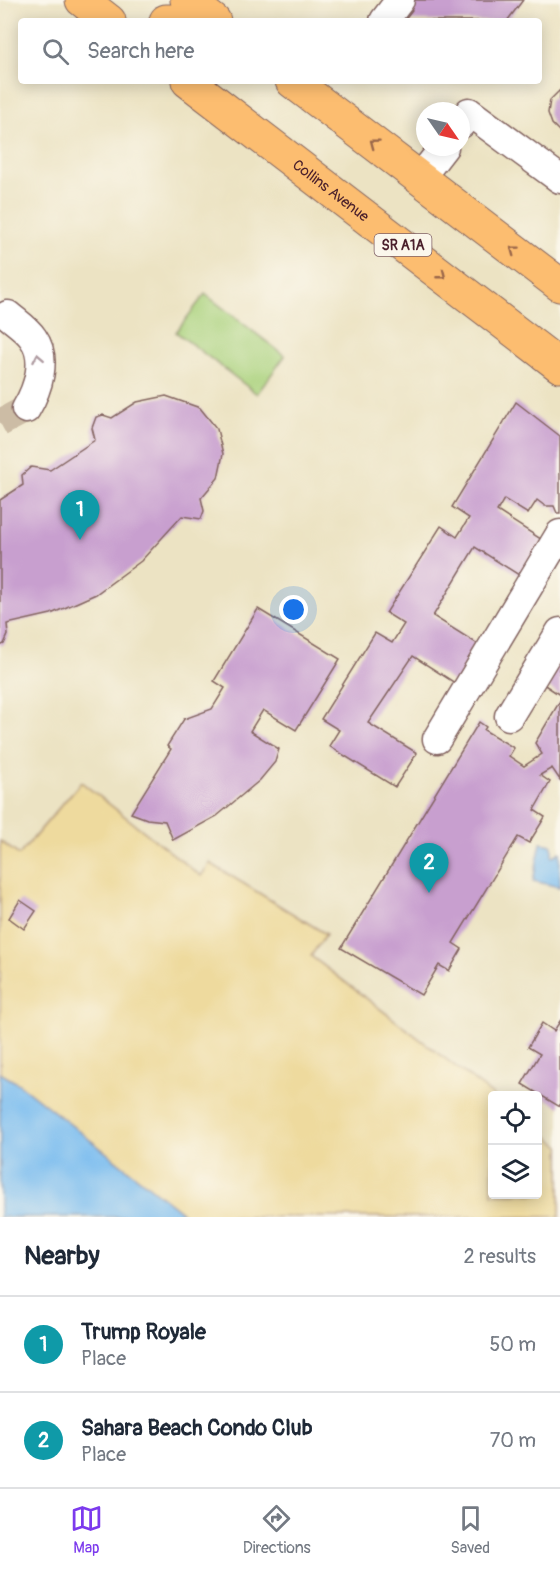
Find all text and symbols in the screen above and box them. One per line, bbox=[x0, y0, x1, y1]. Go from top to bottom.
search box bbox=[18, 18, 542, 84]
icon: search bbox=[39, 35, 72, 68]
text: Search here bbox=[87, 37, 194, 65]
north arrow bbox=[416, 102, 470, 156]
one-way arrow bbox=[369, 139, 380, 150]
street label: Collins Avenue bbox=[289, 156, 373, 227]
road number: SR A1A bbox=[374, 234, 432, 256]
one-way arrow bbox=[509, 246, 520, 257]
one-way arrow bbox=[435, 268, 446, 279]
one-way arrow bbox=[32, 353, 45, 363]
pin: 1 bbox=[60, 490, 100, 540]
your location bbox=[279, 595, 308, 624]
pin: 2 bbox=[410, 844, 448, 893]
map controls bbox=[488, 1091, 542, 1199]
button: locate bbox=[488, 1091, 542, 1145]
button: layers bbox=[488, 1145, 542, 1199]
text: Nearby bbox=[24, 1240, 100, 1272]
text: 2 results bbox=[464, 1244, 536, 1269]
text: Trump Royale bbox=[81, 1318, 206, 1346]
text: 1 bbox=[40, 1332, 47, 1357]
text: 50 m bbox=[489, 1332, 536, 1357]
text: Place bbox=[81, 1346, 126, 1371]
text: Sahara Beach Condo Club bbox=[81, 1414, 313, 1442]
text: 2 bbox=[38, 1428, 49, 1453]
text: 70 m bbox=[490, 1428, 536, 1453]
text: Place bbox=[81, 1442, 126, 1467]
tab: Map bbox=[70, 1502, 103, 1558]
tab: Directions bbox=[243, 1502, 311, 1558]
tab: Saved bbox=[450, 1502, 490, 1558]

